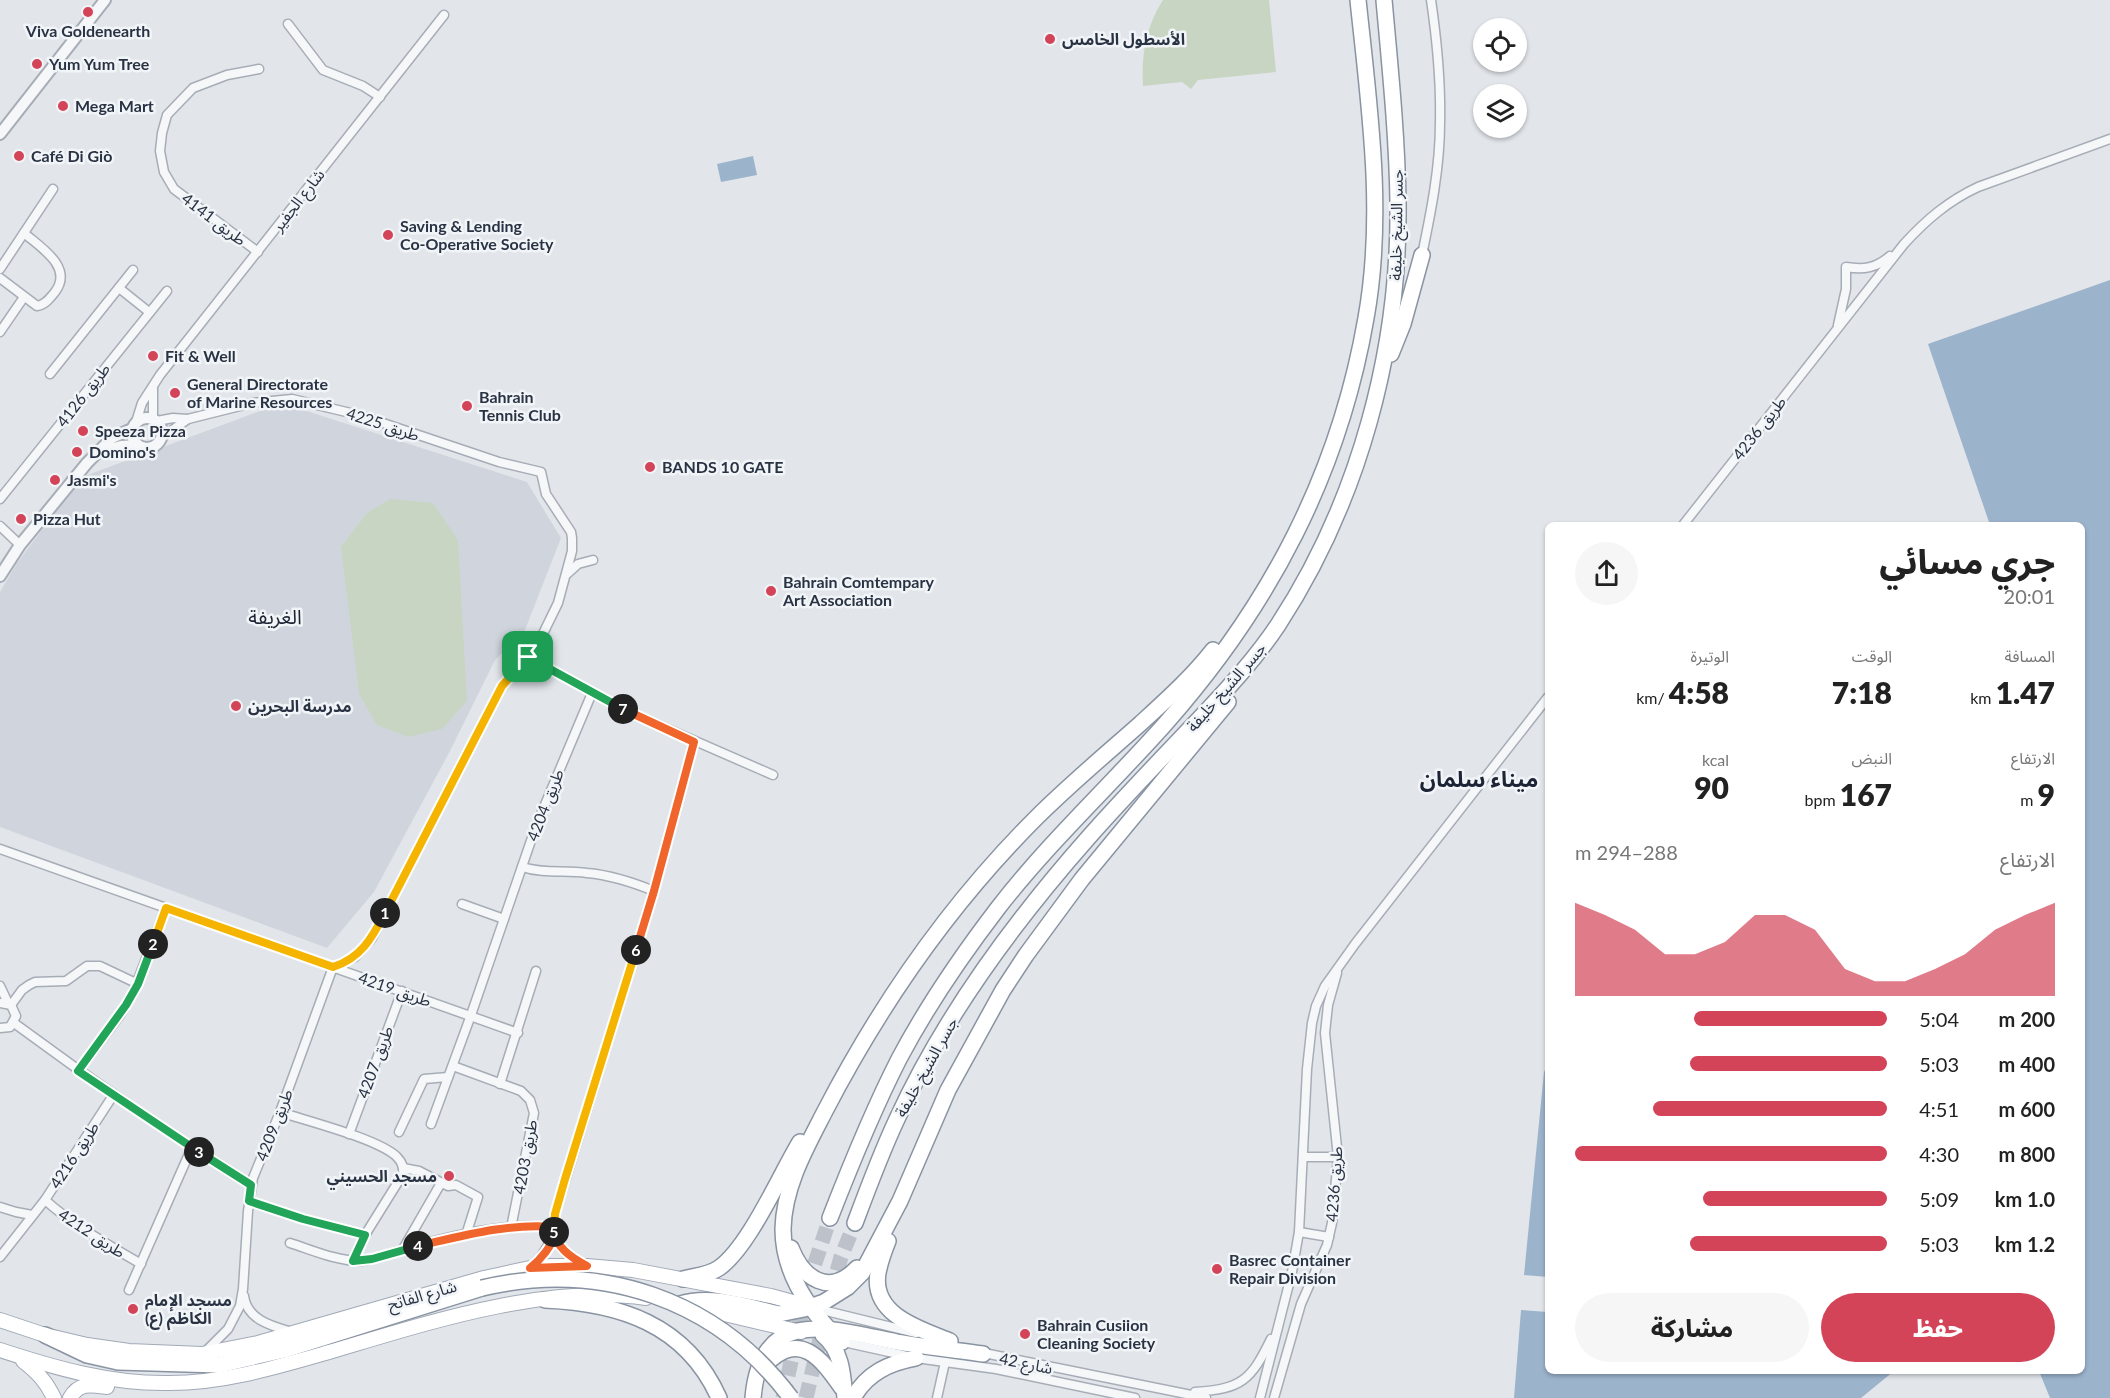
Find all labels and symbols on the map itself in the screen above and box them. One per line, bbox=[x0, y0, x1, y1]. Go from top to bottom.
marker: Viva Goldenearth bbox=[81, 5, 95, 19]
place label: Viva Goldenearth bbox=[25, 21, 150, 40]
place label: الأسطول الخامس bbox=[1062, 29, 1185, 49]
marker: الأسطول الخامس bbox=[1043, 32, 1057, 46]
place label: Yum Yum Tree bbox=[48, 54, 150, 73]
marker: Yum Yum Tree bbox=[30, 57, 44, 71]
place label: Mega Mart bbox=[75, 96, 154, 115]
marker: Mega Mart bbox=[56, 99, 70, 113]
place label: Café Di Giò bbox=[31, 146, 112, 165]
marker: Café Di Giò bbox=[12, 149, 26, 163]
street label: شارع الجفير bbox=[267, 165, 331, 238]
street label: جسر الشيخ خليفة bbox=[1385, 169, 1410, 281]
street label: طريق 4141 bbox=[177, 188, 250, 251]
place label: Saving & Lending Co-Operative Society bbox=[400, 216, 554, 253]
marker: Saving & Lending Co-Operative Society bbox=[381, 228, 395, 242]
place label: Fit & Well bbox=[165, 346, 236, 365]
marker: Fit & Well bbox=[146, 349, 160, 363]
street label: طريق 4126 bbox=[52, 359, 115, 432]
place label: General Directorate of Marine Resources bbox=[187, 374, 332, 411]
marker: General Directorate of Marine Resources bbox=[168, 386, 182, 400]
place label: Bahrain Tennis Club bbox=[479, 387, 561, 424]
street label: طريق 4236 bbox=[1728, 392, 1791, 465]
marker: Bahrain Tennis Club bbox=[460, 399, 474, 413]
street label: طريق 4225 bbox=[344, 403, 422, 446]
place label: Speeza Pizza bbox=[95, 421, 186, 440]
marker: Speeza Pizza bbox=[76, 424, 90, 438]
place label: Domino's bbox=[89, 442, 156, 461]
marker: Domino's bbox=[70, 445, 84, 459]
place label: BANDS 10 GATE bbox=[662, 457, 783, 476]
marker: BANDS 10 GATE bbox=[643, 460, 657, 474]
place label: Jasmi's bbox=[67, 470, 116, 489]
marker: Jasmi's bbox=[48, 473, 62, 487]
place label: Pizza Hut bbox=[33, 509, 101, 528]
marker: Pizza Hut bbox=[14, 512, 28, 526]
place label: Bahrain Comtempary Art Association bbox=[782, 572, 934, 609]
marker: Bahrain Comtempary Art Association bbox=[764, 584, 778, 598]
district label: الغريفة bbox=[248, 604, 302, 629]
pin bbox=[502, 631, 553, 682]
street label: جسر الشيخ خليفة bbox=[1182, 638, 1272, 738]
pin: 7 bbox=[608, 694, 638, 724]
place label: مدرسة البحرين bbox=[248, 696, 352, 716]
marker: مدرسة البحرين bbox=[229, 699, 243, 713]
district label: ميناء سلمان bbox=[1420, 765, 1538, 792]
street label: طريق 4204 bbox=[522, 766, 569, 844]
pin: 1 bbox=[370, 898, 400, 928]
pin: 2 bbox=[138, 929, 168, 959]
pin: 6 bbox=[621, 935, 651, 965]
street label: طريق 4219 bbox=[356, 967, 434, 1012]
street label: جسر الشيخ خليفة bbox=[890, 1013, 964, 1122]
street label: طريق 4207 bbox=[353, 1023, 398, 1101]
street label: طريق 4209 bbox=[251, 1086, 298, 1164]
street label: طريق 4216 bbox=[45, 1118, 104, 1193]
street label: طريق 4203 bbox=[509, 1118, 542, 1196]
pin: 3 bbox=[184, 1137, 214, 1167]
street label: طريق 4236 bbox=[1321, 1145, 1348, 1222]
place label: مسجد الحسيني bbox=[327, 1166, 437, 1190]
marker: مسجد الحسيني bbox=[442, 1169, 456, 1183]
street label: طريق 4212 bbox=[54, 1204, 129, 1263]
pin: 5 bbox=[539, 1217, 569, 1247]
pin: 4 bbox=[403, 1231, 433, 1261]
place label: Basrec Container Repair Division bbox=[1229, 1250, 1351, 1287]
marker: Basrec Container Repair Division bbox=[1210, 1262, 1224, 1276]
street label: شارع الفاتح bbox=[385, 1276, 460, 1317]
place label: مسجد الإمام الكاظم (ع) bbox=[145, 1290, 232, 1331]
marker: مسجد الإمام الكاظم (ع) bbox=[126, 1302, 140, 1316]
place label: Bahrain Cusiion Cleaning Society bbox=[1037, 1315, 1156, 1352]
marker: Bahrain Cusiion Cleaning Society bbox=[1018, 1327, 1032, 1341]
street label: شارع 42 bbox=[997, 1348, 1054, 1381]

